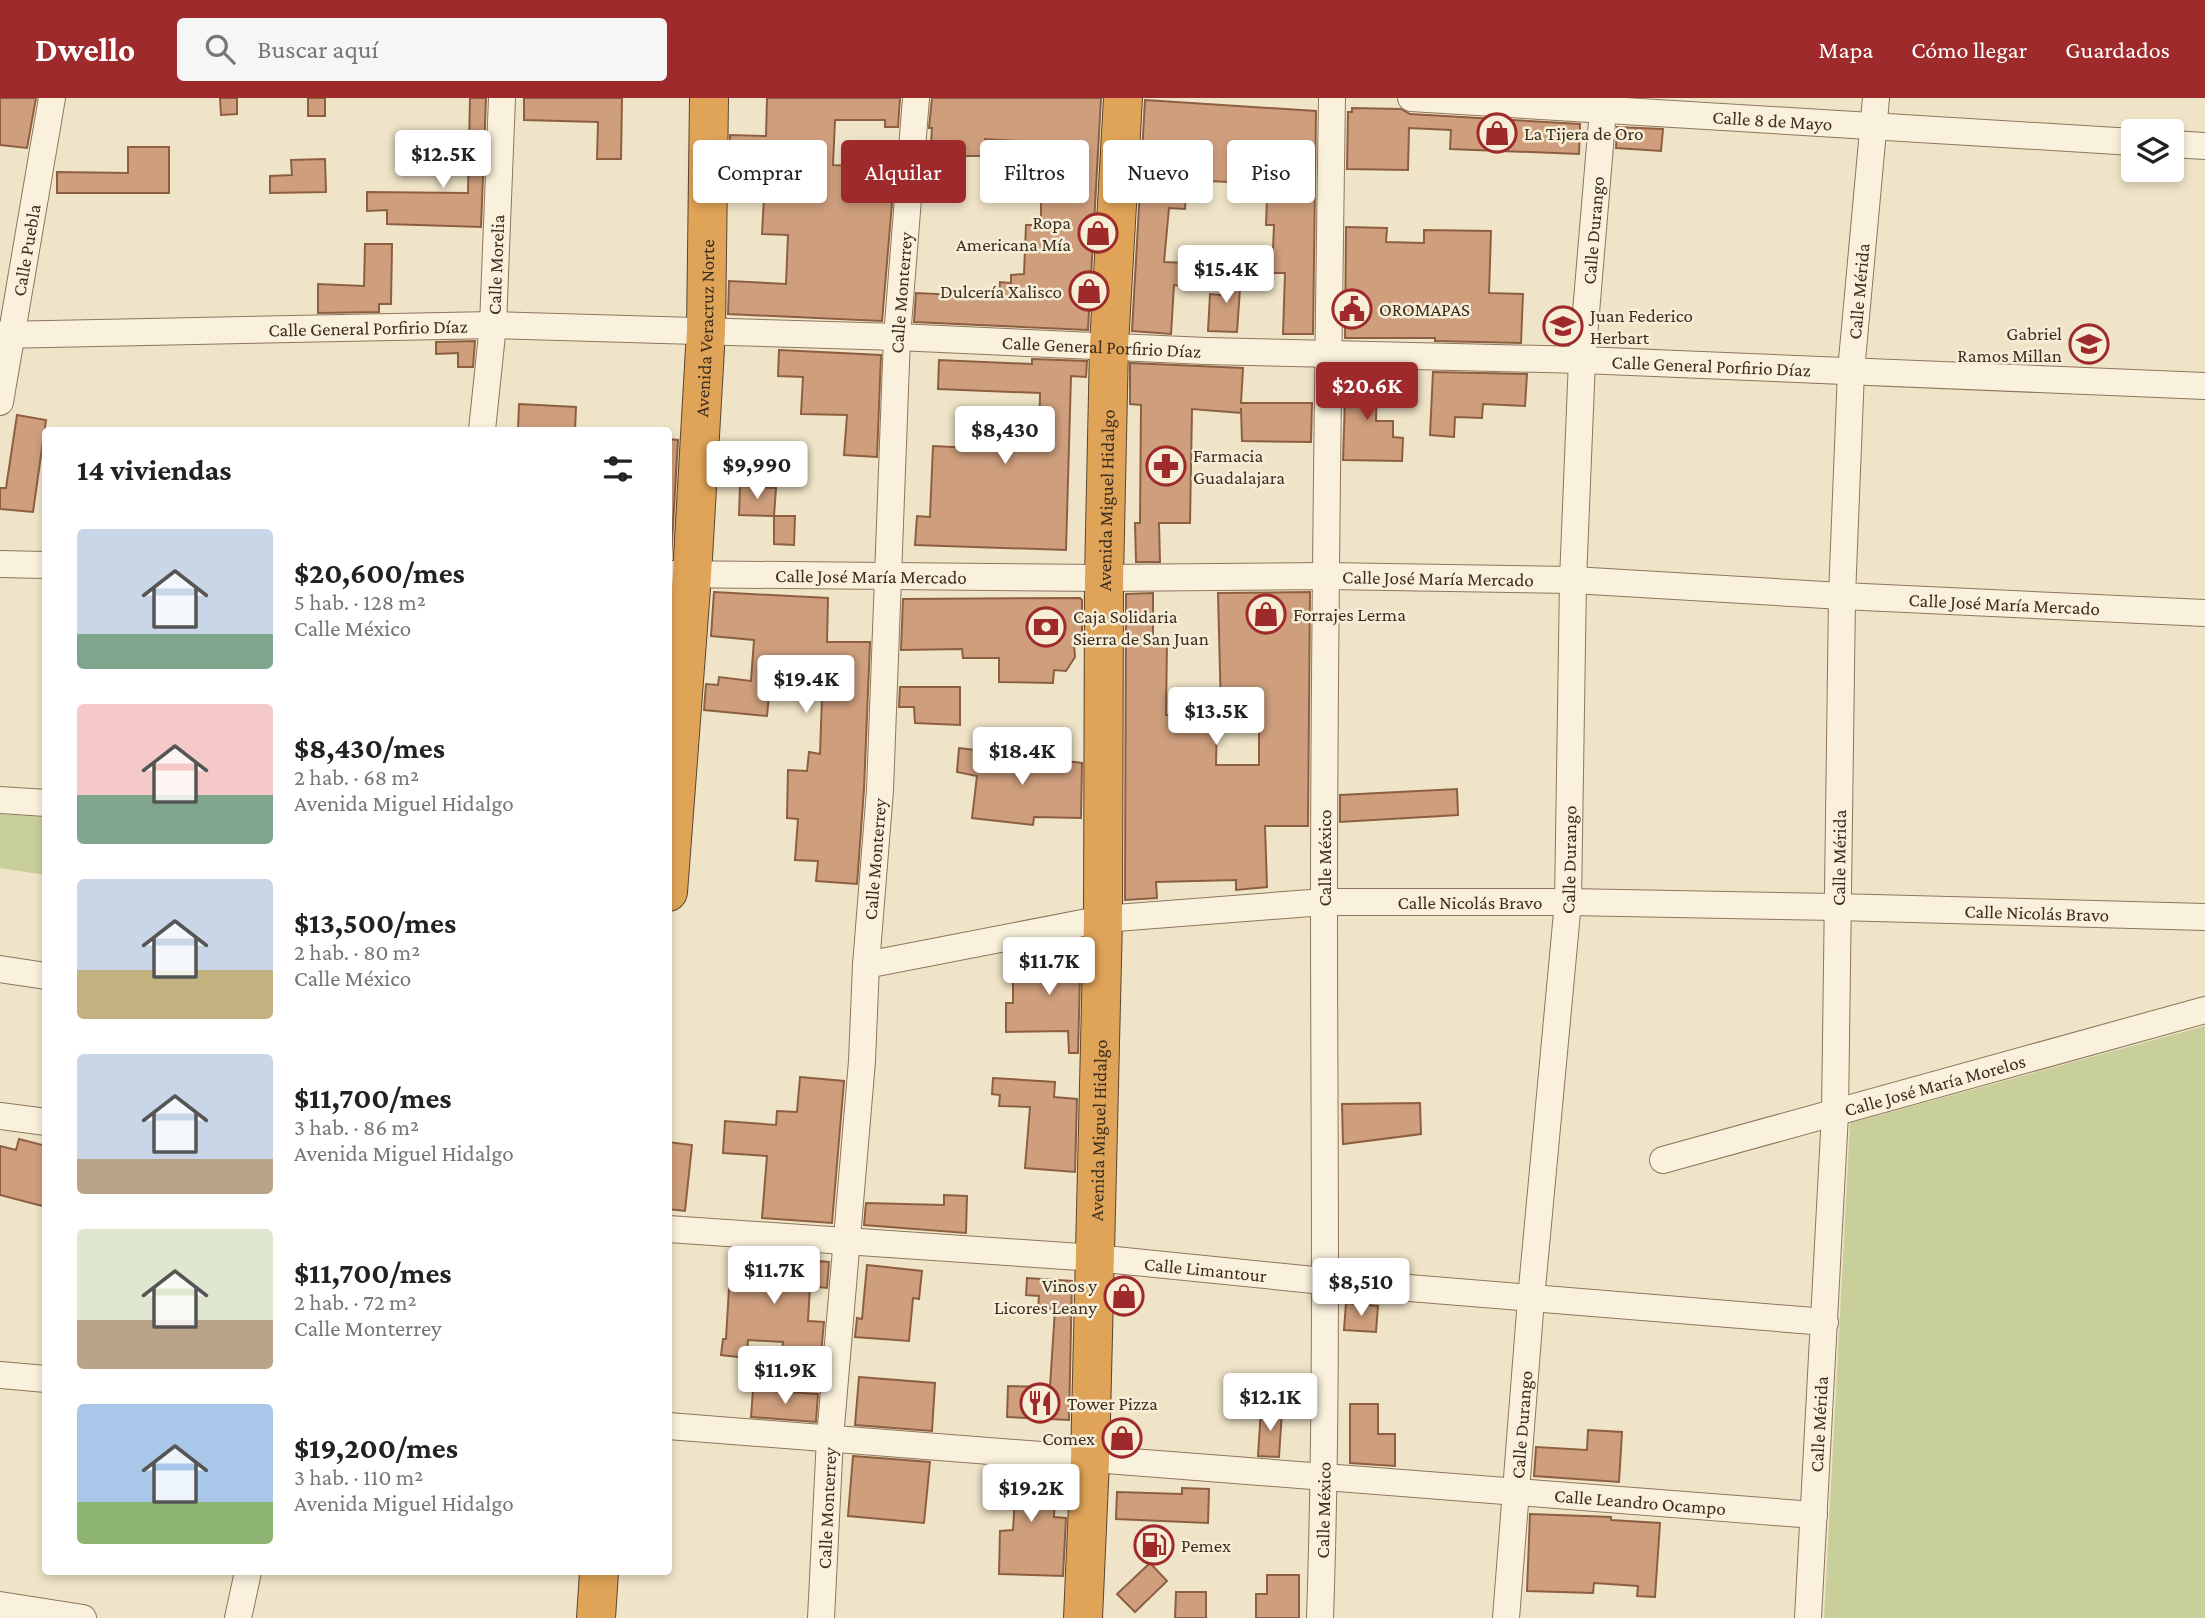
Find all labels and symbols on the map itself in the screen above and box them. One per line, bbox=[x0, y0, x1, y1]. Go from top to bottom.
street label: Calle 8 de Mayo bbox=[1712, 106, 1833, 135]
shop icon: La Tijera de Oro bbox=[1476, 112, 1518, 154]
place label: La Tijera de Oro bbox=[1524, 123, 1643, 145]
pin: $12.5K bbox=[386, 130, 500, 190]
street label: Calle Durango bbox=[1578, 175, 1608, 285]
street label: Calle Puebla bbox=[8, 202, 45, 298]
place label: Ropa Americana Mía bbox=[956, 212, 1071, 255]
shop icon: Ropa Americana Mía bbox=[1077, 212, 1119, 254]
street label: Calle Morelia bbox=[483, 214, 508, 315]
street label: Calle Monterrey bbox=[886, 231, 916, 354]
street label: Avenida Veracruz Norte bbox=[691, 239, 718, 418]
street label: Calle Mérida bbox=[1844, 242, 1874, 340]
pin: $15.4K bbox=[1169, 246, 1283, 305]
shop icon: Dulcería Xalisco bbox=[1068, 270, 1110, 312]
place label: Dulcería Xalisco bbox=[940, 281, 1062, 302]
public building icon: OROMAPAS bbox=[1331, 288, 1373, 330]
place label: OROMAPAS bbox=[1379, 299, 1470, 320]
school or university icon: Juan Federico Herbart bbox=[1542, 305, 1584, 347]
place label: Juan Federico Herbart bbox=[1588, 305, 1693, 348]
street label: Calle General Porfirio Díaz bbox=[268, 316, 468, 341]
place label: Gabriel Ramos Millan bbox=[1957, 323, 2062, 366]
school or university icon: Gabriel Ramos Millan bbox=[2068, 323, 2110, 365]
street label: Calle General Porfirio Díaz bbox=[1001, 332, 1202, 362]
street label: Calle General Porfirio Díaz bbox=[1611, 351, 1811, 381]
pin: $20.6K bbox=[1310, 362, 1424, 422]
pin: $8,430 bbox=[948, 406, 1062, 466]
street label: Avenida Miguel Hidalgo bbox=[1094, 409, 1119, 591]
pin: $9,990 bbox=[700, 442, 814, 501]
pharmacy icon: Farmacia Guadalajara bbox=[1145, 445, 1187, 487]
place label: Farmacia Guadalajara bbox=[1193, 445, 1285, 489]
street label: Calle José María Mercado bbox=[775, 565, 967, 588]
street label: Calle José María Mercado bbox=[1342, 566, 1534, 590]
street label: Calle José María Mercado bbox=[1908, 589, 2100, 619]
shop icon: Forrajes Lerma bbox=[1245, 593, 1287, 635]
place label: Forrajes Lerma bbox=[1293, 604, 1406, 626]
bank icon: Caja Solidaria Sierra de San Juan bbox=[1025, 606, 1067, 648]
place label: Caja Solidaria Sierra de San Juan bbox=[1073, 606, 1209, 649]
pin: $19.4K bbox=[749, 656, 863, 715]
pin: $13.5K bbox=[1159, 688, 1273, 747]
pin: $18.4K bbox=[965, 728, 1079, 787]
street label: Calle Monterrey bbox=[860, 797, 890, 921]
street label: Calle Durango bbox=[1557, 805, 1580, 915]
street label: Calle Mérida bbox=[1828, 809, 1850, 906]
street label: Calle México bbox=[1314, 810, 1335, 907]
street label: Calle Nicolás Bravo bbox=[1397, 892, 1542, 913]
street label: Calle Nicolás Bravo bbox=[1964, 900, 2110, 925]
pin: $11.7K bbox=[992, 937, 1106, 997]
street label: Avenida Miguel Hidalgo bbox=[1086, 1039, 1111, 1221]
street label: Calle José María Morelos bbox=[1842, 1050, 2028, 1120]
pin: $11.7K bbox=[717, 1246, 831, 1306]
street label: Calle Limantour bbox=[1143, 1253, 1268, 1286]
pin: $8,510 bbox=[1304, 1258, 1418, 1318]
place label: Vinos y Licores Leany bbox=[994, 1275, 1097, 1318]
shop icon: Vinos y Licores Leany bbox=[1103, 1275, 1145, 1317]
pin: $11.9K bbox=[728, 1346, 842, 1406]
street label: Calle Durango bbox=[1507, 1370, 1536, 1480]
pin: $12.1K bbox=[1213, 1374, 1327, 1433]
street label: Calle Mérida bbox=[1806, 1375, 1832, 1473]
restaurant icon: Tower Pizza bbox=[1019, 1382, 1061, 1424]
place label: Tower Pizza bbox=[1067, 1393, 1158, 1414]
shop icon: Comex bbox=[1101, 1417, 1143, 1459]
place label: Comex bbox=[1042, 1428, 1095, 1449]
street label: Calle Monterrey bbox=[813, 1446, 841, 1570]
street label: Calle México bbox=[1312, 1461, 1335, 1559]
pin: $19.2K bbox=[974, 1464, 1088, 1524]
street label: Calle Leandro Ocampo bbox=[1553, 1485, 1727, 1519]
fuel station icon: Pemex bbox=[1133, 1524, 1175, 1566]
place label: Pemex bbox=[1181, 1535, 1231, 1556]

